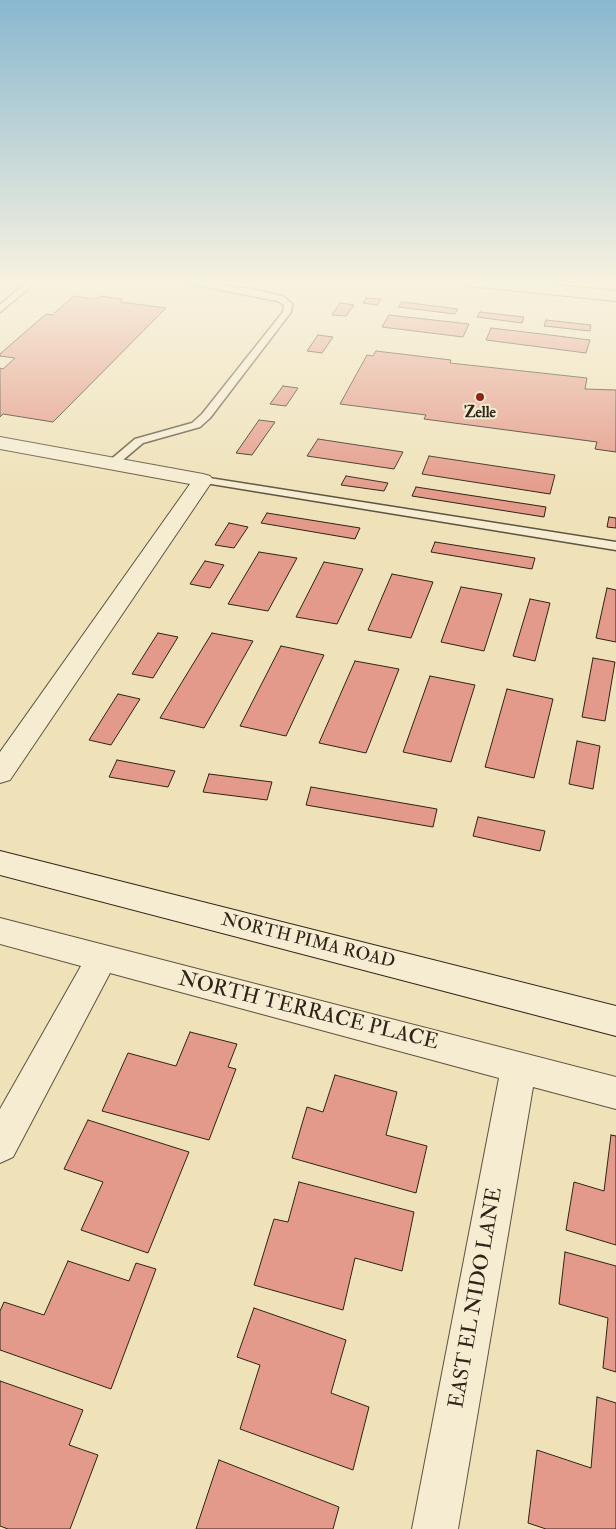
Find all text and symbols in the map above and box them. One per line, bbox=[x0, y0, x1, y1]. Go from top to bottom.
marker: Zelle bbox=[474, 391, 486, 403]
place label: Zelle bbox=[464, 405, 496, 423]
street label: NORTH PIMA ROAD bbox=[219, 910, 397, 974]
street label: NORTH TERRACE PLACE bbox=[175, 967, 441, 1057]
street label: EAST EL NIDO LANE bbox=[445, 1186, 509, 1410]

